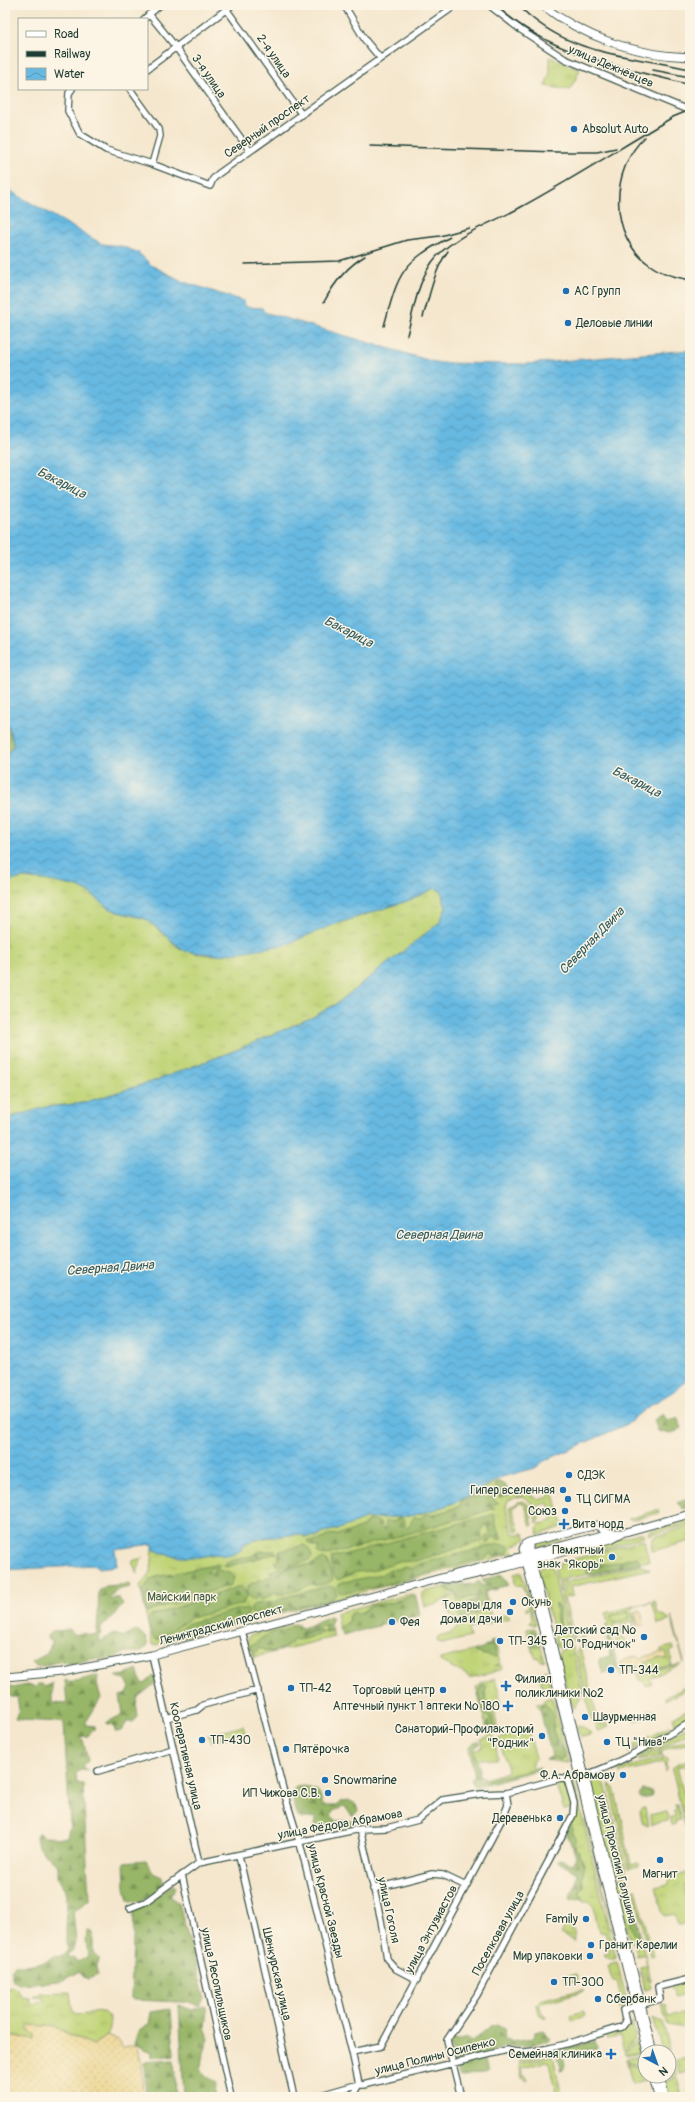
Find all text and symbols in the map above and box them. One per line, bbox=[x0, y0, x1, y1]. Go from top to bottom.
legend bbox=[18, 18, 148, 90]
text: Road bbox=[54, 27, 79, 42]
street label: 2-я улица bbox=[253, 32, 294, 81]
street label: улица Дежнёвцев bbox=[565, 41, 656, 91]
text: Railway bbox=[54, 47, 90, 62]
street label: 3-я улица bbox=[188, 52, 229, 101]
text: Water bbox=[54, 67, 85, 82]
street label: Северный проспект bbox=[221, 91, 313, 162]
place label: Absolut Auto bbox=[582, 122, 649, 137]
marker: Absolut Auto bbox=[569, 124, 579, 134]
place label: АС Групп bbox=[574, 284, 621, 299]
marker: АС Групп bbox=[561, 286, 571, 296]
place label: Деловые линии bbox=[575, 316, 653, 331]
marker: Деловые линии bbox=[563, 318, 573, 328]
water label: Бакарица bbox=[34, 464, 90, 502]
water label: Бакарица bbox=[321, 613, 377, 651]
water label: Бакарица bbox=[609, 763, 665, 801]
water label: Северная Двина bbox=[556, 903, 628, 978]
water label: Северная Двина bbox=[395, 1227, 484, 1243]
water label: Северная Двина bbox=[66, 1257, 155, 1279]
place label: СДЭК bbox=[577, 1468, 606, 1483]
marker: СДЭК bbox=[564, 1470, 574, 1480]
place label: Гипер вселенная bbox=[470, 1483, 555, 1498]
marker: Гипер вселенная bbox=[558, 1485, 568, 1495]
place label: ТЦ СИГМА bbox=[576, 1492, 631, 1507]
marker: ТЦ СИГМА bbox=[563, 1494, 573, 1504]
place label: Союз bbox=[528, 1504, 557, 1519]
marker: Союз bbox=[560, 1506, 570, 1516]
place label: Вита норд bbox=[572, 1517, 624, 1532]
marker: Вита норд bbox=[559, 1519, 569, 1529]
place label: Памятный знак "Якорь" bbox=[537, 1543, 604, 1572]
marker: Памятный знак "Якорь" bbox=[607, 1552, 617, 1562]
park label: Майский парк bbox=[147, 1590, 217, 1605]
place label: Окунь bbox=[521, 1595, 551, 1610]
marker: Окунь bbox=[508, 1597, 518, 1607]
place label: Товары для дома и дачи bbox=[440, 1598, 503, 1627]
street label: Ленинградский проспект bbox=[157, 1602, 285, 1649]
marker: Товары для дома и дачи bbox=[505, 1607, 515, 1617]
place label: Фея bbox=[400, 1615, 420, 1630]
marker: Фея bbox=[387, 1617, 397, 1627]
place label: Детский сад № 10 "Родничок" bbox=[554, 1623, 636, 1652]
marker: Детский сад № 10 "Родничок" bbox=[639, 1632, 649, 1642]
place label: ТП-345 bbox=[508, 1634, 547, 1649]
marker: ТП-345 bbox=[495, 1636, 505, 1646]
place label: ТП-344 bbox=[619, 1663, 659, 1678]
marker: ТП-344 bbox=[606, 1665, 616, 1675]
place label: Филиал поликлиники №2 bbox=[515, 1672, 604, 1701]
marker: Филиал поликлиники №2 bbox=[500, 1680, 512, 1692]
place label: ТП-42 bbox=[299, 1681, 332, 1696]
marker: ТП-42 bbox=[286, 1683, 296, 1693]
place label: Торговый центр bbox=[353, 1683, 435, 1698]
marker: Торговый центр bbox=[438, 1685, 448, 1695]
place label: Аптечный пункт 1 аптеки № 180 bbox=[333, 1699, 500, 1714]
street label: Кооперативная улица bbox=[166, 1701, 205, 1812]
marker: Аптечный пункт 1 аптеки № 180 bbox=[503, 1701, 513, 1711]
place label: Шаурменная bbox=[593, 1710, 657, 1725]
marker: Шаурменная bbox=[580, 1712, 590, 1722]
place label: Санаторий-Профилакторий "Родник" bbox=[395, 1722, 534, 1751]
marker: Санаторий-Профилакторий "Родник" bbox=[537, 1731, 547, 1741]
place label: ТП-430 bbox=[210, 1733, 251, 1748]
marker: ТП-430 bbox=[197, 1735, 207, 1745]
place label: ТЦ "Нива" bbox=[615, 1735, 667, 1750]
marker: ТЦ "Нива" bbox=[602, 1737, 612, 1747]
place label: Пятёрочка bbox=[294, 1742, 350, 1757]
marker: Пятёрочка bbox=[281, 1744, 291, 1754]
place label: Ф.А. Абрамову bbox=[540, 1768, 615, 1783]
marker: Ф.А. Абрамову bbox=[618, 1770, 628, 1780]
place label: Snowmarine bbox=[333, 1773, 397, 1788]
marker: Snowmarine bbox=[320, 1775, 330, 1785]
place label: ИП Чижова С.В. bbox=[243, 1786, 320, 1801]
marker: ИП Чижова С.В. bbox=[323, 1788, 333, 1798]
street label: улица Прокопия Галушина bbox=[593, 1792, 640, 1926]
street label: улица Фёдора Абрамова bbox=[276, 1806, 404, 1843]
place label: Деревенька bbox=[491, 1811, 552, 1826]
marker: Деревенька bbox=[555, 1813, 565, 1823]
street label: улица Красной Звезды bbox=[304, 1841, 347, 1960]
marker: Магнит bbox=[655, 1855, 665, 1865]
place label: Магнит bbox=[642, 1867, 678, 1882]
street label: улица Гоголя bbox=[374, 1875, 403, 1945]
street label: улица Энтузиастов bbox=[401, 1882, 461, 1977]
street label: Поселковая улица bbox=[469, 1888, 528, 1978]
place label: Family bbox=[545, 1912, 578, 1927]
marker: Family bbox=[581, 1914, 591, 1924]
street label: улица Лесопильщиков bbox=[197, 1925, 236, 2042]
street label: Шенкурская улица bbox=[259, 1926, 295, 2022]
place label: Гранит Карелии bbox=[599, 1938, 678, 1953]
marker: Гранит Карелии bbox=[586, 1940, 596, 1950]
place label: Мир упаковки bbox=[513, 1949, 583, 1964]
marker: Мир упаковки bbox=[585, 1951, 595, 1961]
place label: ТП-300 bbox=[562, 1975, 604, 1990]
marker: ТП-300 bbox=[549, 1977, 559, 1987]
place label: Сбербанк bbox=[606, 1992, 657, 2007]
marker: Сбербанк bbox=[593, 1994, 603, 2004]
street label: улица Полины Осипенко bbox=[372, 2034, 498, 2079]
north arrow bbox=[637, 2044, 677, 2084]
place label: Семейная клиника bbox=[508, 2047, 602, 2062]
marker: Семейная клиника bbox=[605, 2048, 617, 2060]
text: N bbox=[656, 2064, 670, 2079]

